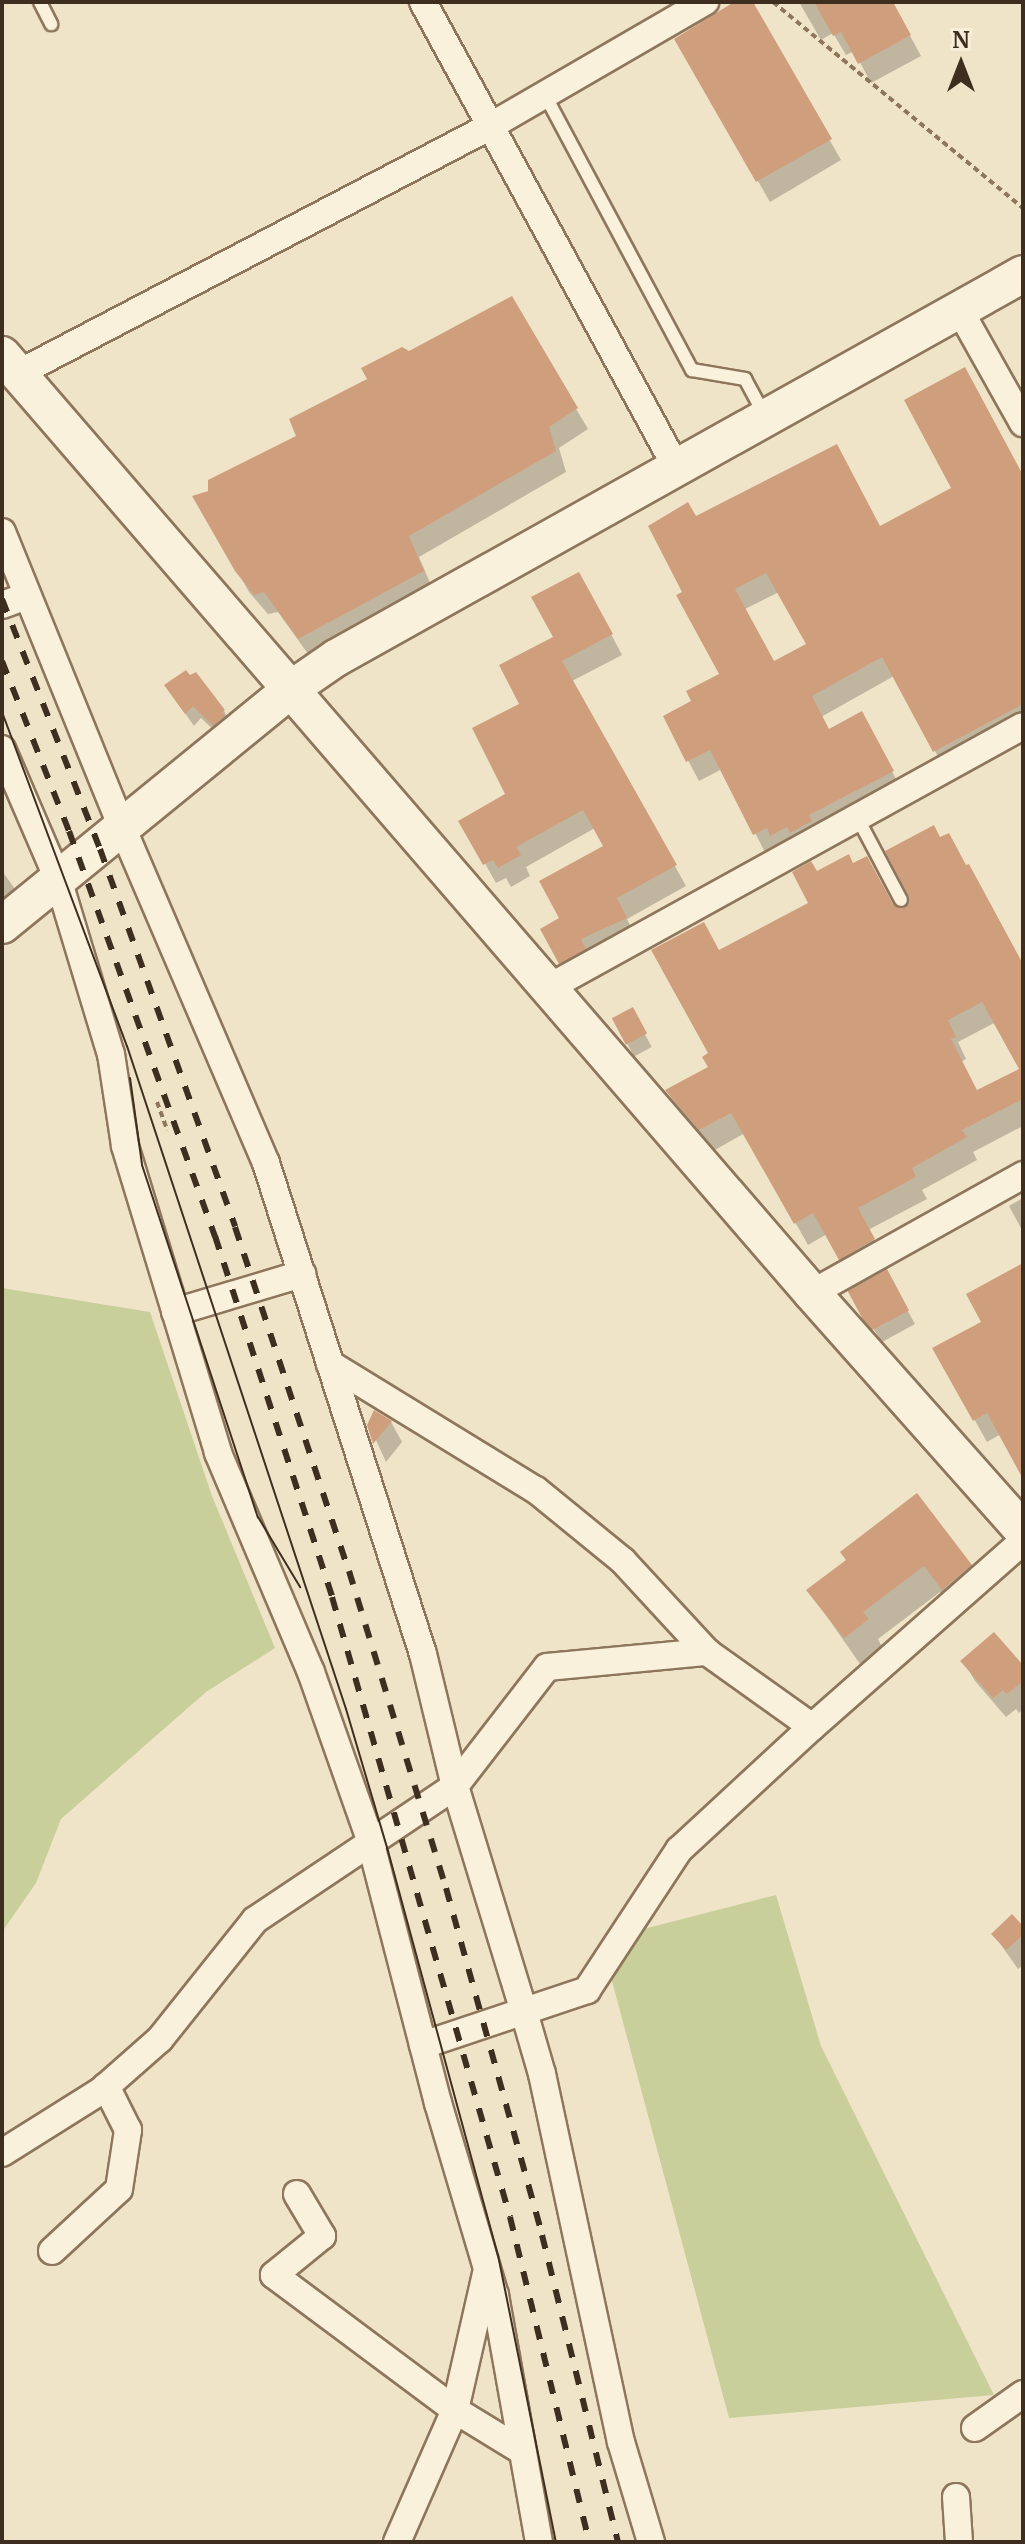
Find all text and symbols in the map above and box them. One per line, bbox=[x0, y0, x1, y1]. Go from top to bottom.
north arrow bbox=[921, 24, 1001, 104]
text: N bbox=[952, 26, 970, 54]

